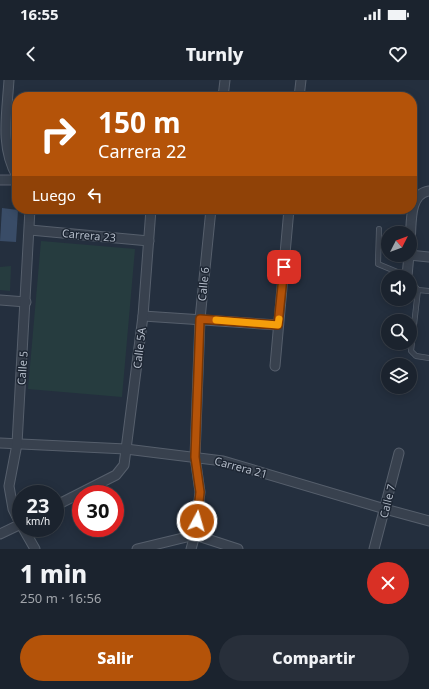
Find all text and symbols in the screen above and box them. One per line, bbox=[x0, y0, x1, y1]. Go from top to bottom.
text: 16:55 bbox=[20, 4, 59, 24]
text: Turnly bbox=[186, 42, 243, 66]
icon: back bbox=[20, 43, 42, 65]
icon: heart bbox=[387, 43, 409, 65]
text: 150 m bbox=[98, 103, 181, 141]
icon: right bbox=[32, 108, 84, 160]
text: Carrera 22 bbox=[98, 139, 187, 163]
icon: left bbox=[84, 184, 106, 206]
text: Luego bbox=[32, 185, 76, 205]
street label: Carrera 23 bbox=[61, 225, 117, 245]
north arrow bbox=[381, 226, 417, 262]
map controls bbox=[381, 226, 417, 394]
pin bbox=[267, 250, 301, 284]
icon: arrive bbox=[273, 256, 295, 278]
street label: Calle 6 bbox=[194, 266, 212, 302]
button: sound bbox=[381, 270, 417, 306]
button: search bbox=[381, 314, 417, 350]
street label: Calle 5A bbox=[129, 326, 149, 369]
street label: Calle 5 bbox=[13, 350, 31, 386]
button: layers bbox=[381, 358, 417, 394]
street label: Carrera 21 bbox=[213, 453, 269, 481]
street label: Calle 7 bbox=[376, 483, 398, 519]
speed limit sign: 30 bbox=[72, 485, 124, 537]
text: 23 bbox=[27, 492, 49, 519]
position arrow bbox=[176, 500, 218, 542]
text: km/h bbox=[26, 514, 50, 528]
text: 1 min bbox=[20, 557, 87, 590]
button: close bbox=[367, 562, 409, 604]
text: 250 m · 16:56 bbox=[20, 589, 101, 607]
button: Salir bbox=[20, 635, 211, 681]
button: Compartir bbox=[219, 635, 409, 681]

